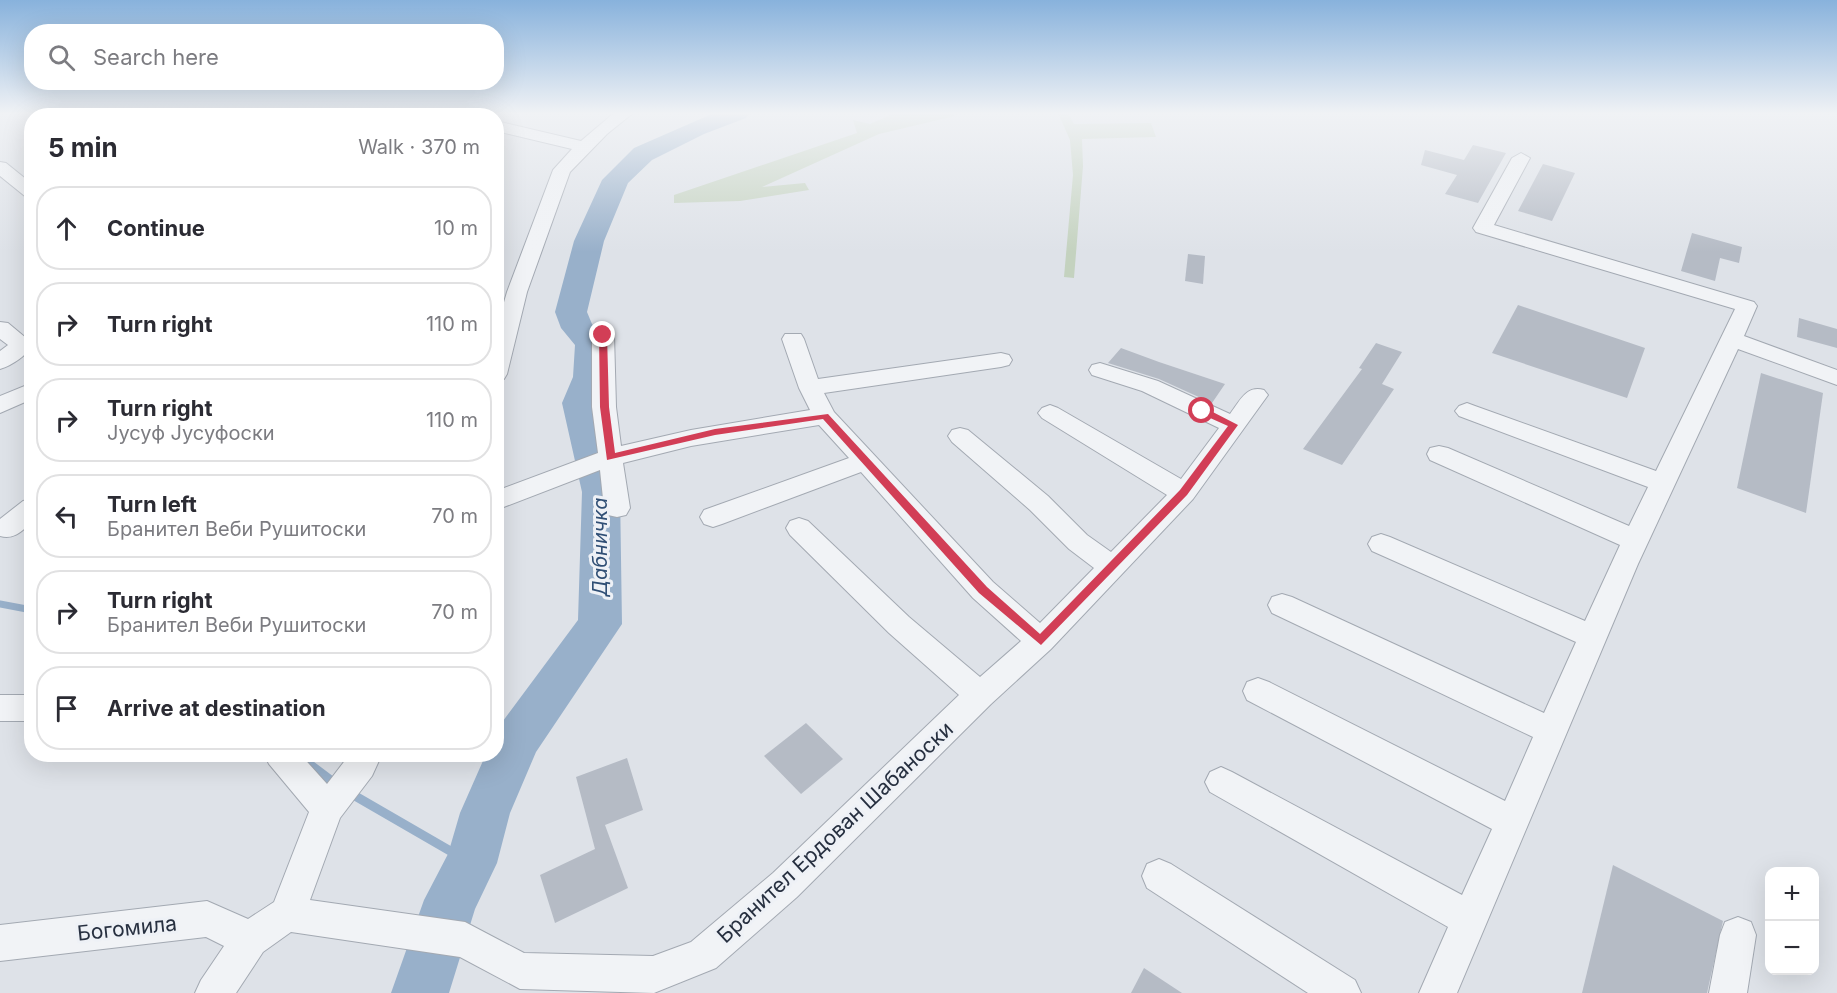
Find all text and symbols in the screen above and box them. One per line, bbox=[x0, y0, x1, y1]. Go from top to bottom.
search box bbox=[24, 24, 504, 90]
icon: search bbox=[45, 41, 78, 74]
text: Search here bbox=[93, 44, 219, 70]
text: 5 min bbox=[48, 132, 118, 163]
text: Walk · 370 m bbox=[358, 135, 480, 159]
icon: ahead bbox=[50, 212, 83, 245]
text: Continue bbox=[107, 215, 205, 241]
text: 10 m bbox=[434, 216, 478, 240]
icon: right bbox=[50, 308, 83, 341]
text: Turn right bbox=[107, 311, 213, 337]
text: 110 m bbox=[426, 312, 478, 336]
route end bbox=[589, 321, 615, 347]
text: Turn right bbox=[107, 395, 213, 421]
route start bbox=[1188, 397, 1214, 423]
icon: right bbox=[50, 404, 83, 437]
text: 110 m bbox=[426, 408, 478, 432]
text: Јусуф Јусуфоски bbox=[107, 421, 275, 445]
text: Turn left bbox=[107, 491, 197, 517]
water label: Дабничка bbox=[588, 498, 612, 597]
icon: left bbox=[50, 500, 83, 533]
text: 70 m bbox=[431, 504, 478, 528]
text: Бранител Веби Рушитоски bbox=[107, 517, 366, 541]
text: Turn right bbox=[107, 587, 213, 613]
icon: right bbox=[50, 596, 83, 629]
text: 70 m bbox=[431, 600, 478, 624]
text: Бранител Веби Рушитоски bbox=[107, 613, 366, 637]
icon: arrive bbox=[50, 692, 83, 725]
text: Arrive at destination bbox=[107, 695, 326, 721]
street label: Бранител Ердован Шабаноски bbox=[712, 716, 958, 948]
map controls bbox=[1765, 867, 1819, 975]
button: + bbox=[1765, 867, 1819, 921]
street label: Богомила bbox=[76, 910, 178, 946]
button: − bbox=[1765, 921, 1819, 975]

